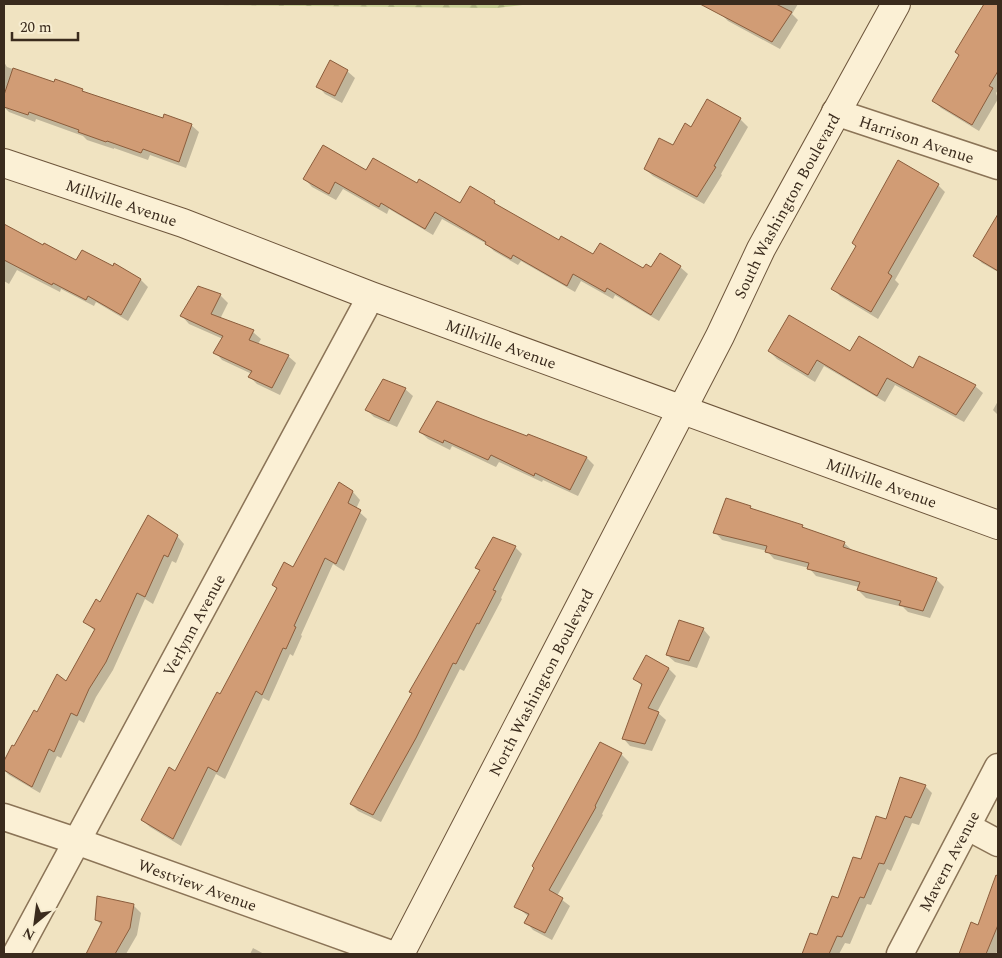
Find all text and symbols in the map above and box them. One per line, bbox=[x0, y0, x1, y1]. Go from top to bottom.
scale bar bbox=[12, 10, 79, 42]
text: 20 m bbox=[20, 16, 52, 39]
street label: South Washington Boulevard bbox=[728, 109, 846, 303]
street label: Harrison Avenue bbox=[855, 110, 977, 170]
street label: Millville Avenue bbox=[62, 173, 180, 233]
street label: Millville Avenue bbox=[442, 313, 560, 376]
street label: Millville Avenue bbox=[822, 452, 940, 515]
street label: Verlynn Avenue bbox=[157, 570, 232, 681]
street label: North Washington Boulevard bbox=[483, 585, 600, 781]
street label: Mavern Avenue bbox=[913, 807, 986, 916]
street label: Westview Avenue bbox=[134, 853, 260, 918]
north arrow bbox=[10, 898, 60, 948]
text: N bbox=[19, 922, 39, 946]

